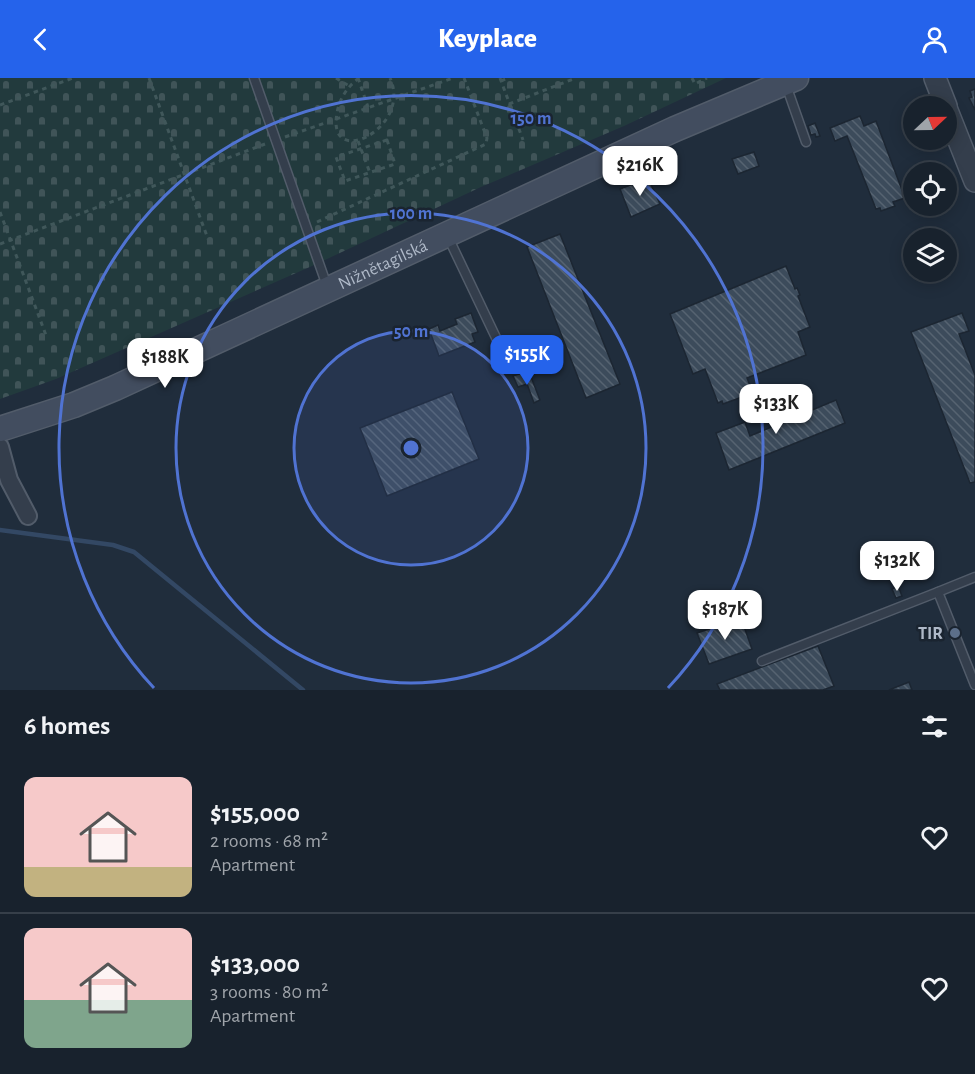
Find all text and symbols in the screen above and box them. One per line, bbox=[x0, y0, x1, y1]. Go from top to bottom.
icon: back bbox=[24, 23, 57, 56]
icon: person bbox=[918, 23, 951, 56]
text: Keyplace bbox=[438, 25, 537, 52]
north arrow bbox=[903, 96, 957, 150]
map controls bbox=[903, 96, 957, 282]
text: 150 m bbox=[511, 110, 551, 128]
pin: $216K bbox=[598, 146, 682, 197]
text: $216K bbox=[617, 155, 663, 175]
button: locate bbox=[903, 162, 957, 216]
text: 100 m bbox=[390, 205, 432, 223]
button: layers bbox=[903, 228, 957, 282]
street label: Nižnětagilská bbox=[336, 237, 430, 294]
text: 50 m bbox=[394, 323, 428, 341]
pin: $155K bbox=[485, 335, 569, 386]
pin: $188K bbox=[123, 338, 207, 389]
text: $155K bbox=[504, 344, 550, 364]
text: $188K bbox=[141, 347, 189, 367]
pin: $133K bbox=[734, 384, 818, 435]
text: $133K bbox=[753, 393, 799, 413]
centre of rings bbox=[401, 438, 421, 458]
pin: $132K bbox=[855, 541, 939, 592]
text: $132K bbox=[874, 550, 920, 570]
pin: $187K bbox=[683, 590, 767, 641]
text: $187K bbox=[702, 599, 748, 619]
place label: TIR bbox=[918, 625, 943, 643]
marker: TIR bbox=[948, 626, 962, 640]
icon: filters bbox=[918, 710, 951, 743]
text: 6 homes bbox=[24, 713, 110, 739]
text: $155,000 bbox=[210, 800, 300, 826]
icon: home bbox=[72, 801, 144, 873]
icon: heart bbox=[918, 821, 951, 854]
text: 2 rooms · 68 m² bbox=[210, 831, 328, 851]
text: Apartment bbox=[210, 855, 295, 875]
text: $133,000 bbox=[210, 951, 300, 977]
icon: home bbox=[72, 952, 144, 1024]
icon: heart bbox=[918, 972, 951, 1005]
text: 3 rooms · 80 m² bbox=[210, 982, 328, 1002]
text: Apartment bbox=[210, 1006, 295, 1026]

